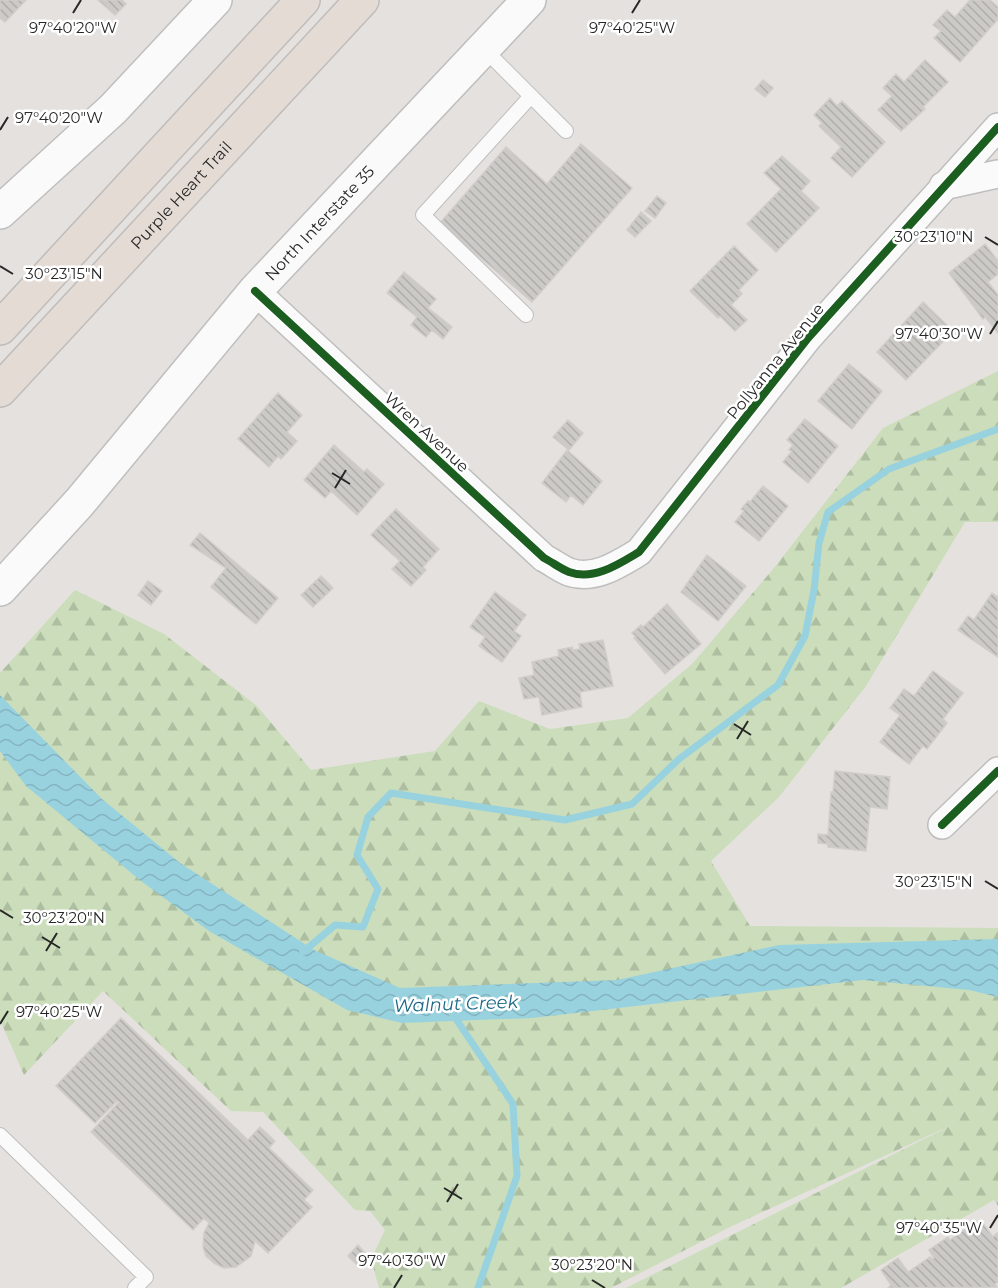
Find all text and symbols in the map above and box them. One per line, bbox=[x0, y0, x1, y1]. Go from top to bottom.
text: 97°40'20"W bbox=[29, 18, 117, 37]
text: 97°40'25"W bbox=[589, 18, 675, 37]
text: 97°40'20"W bbox=[15, 108, 103, 127]
street label: Purple Heart Trail bbox=[127, 138, 236, 253]
street label: North Interstate 35 bbox=[261, 162, 378, 284]
text: 30°23'10"N bbox=[895, 227, 974, 246]
text: 30°23'15"N bbox=[25, 264, 103, 283]
street label: Pollyanna Avenue bbox=[723, 300, 828, 423]
text: 97°40'30"W bbox=[895, 324, 983, 343]
street label: Wren Avenue bbox=[381, 388, 473, 476]
text: 30°23'15"N bbox=[895, 872, 973, 891]
text: 30°23'20"N bbox=[23, 908, 105, 927]
water label: Walnut Creek bbox=[393, 991, 520, 1017]
text: 97°40'25"W bbox=[16, 1002, 102, 1021]
text: 97°40'35"W bbox=[896, 1218, 982, 1237]
text: 97°40'30"W bbox=[358, 1251, 446, 1270]
text: 30°23'20"N bbox=[551, 1255, 633, 1274]

